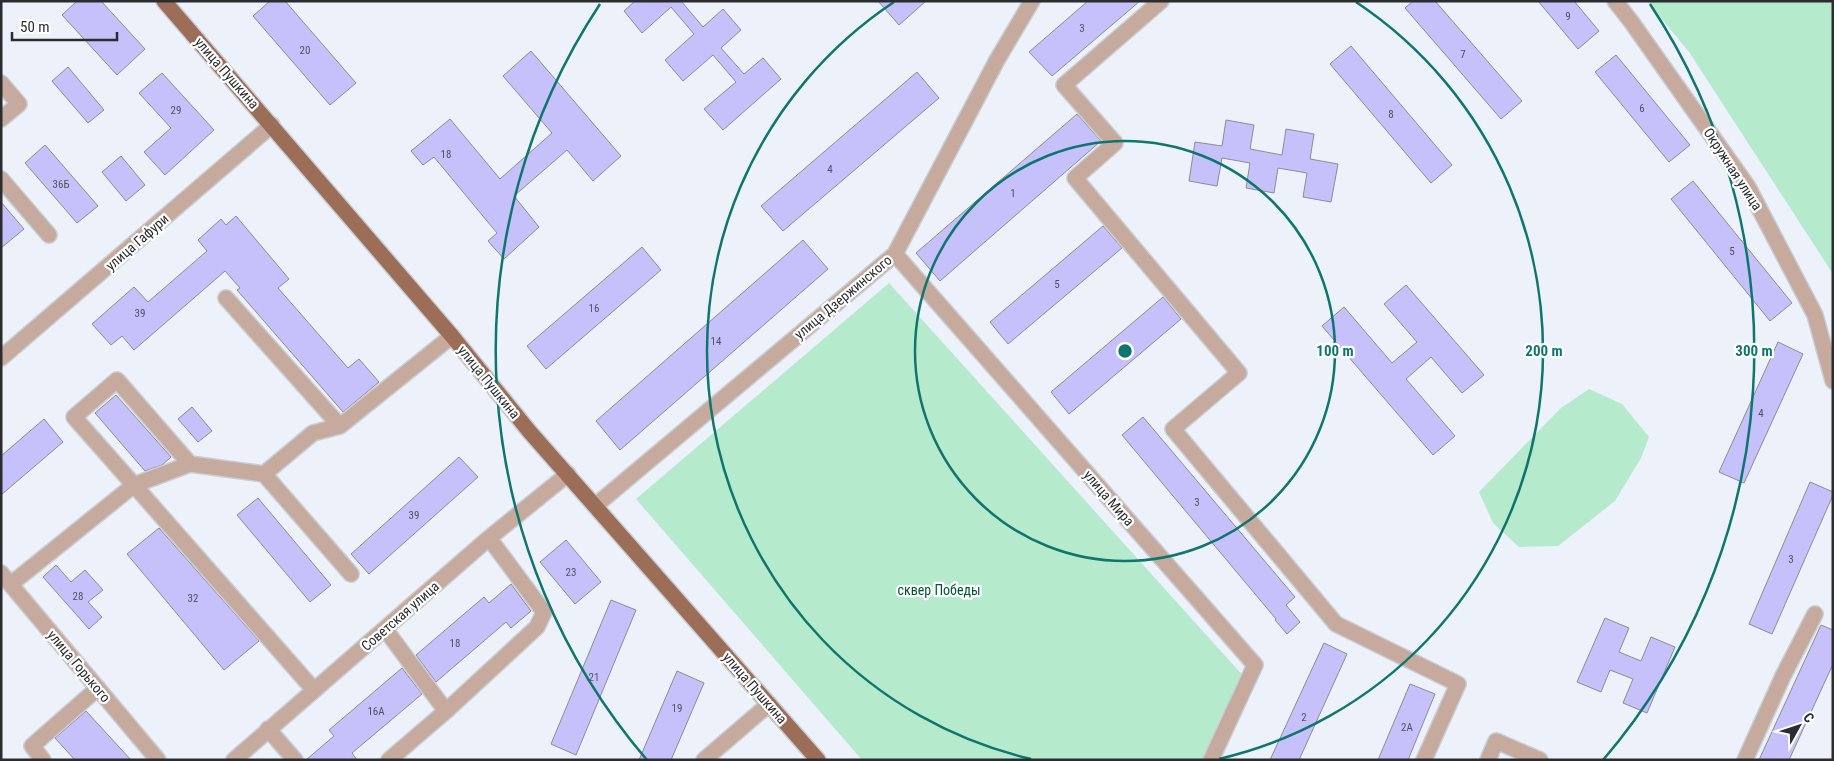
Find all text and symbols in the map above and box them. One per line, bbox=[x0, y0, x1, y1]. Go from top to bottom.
scale bar bbox=[12, 10, 118, 42]
house number: 9 bbox=[1565, 10, 1571, 23]
text: 50 m bbox=[20, 18, 50, 36]
house number: 3 bbox=[1079, 22, 1085, 35]
street label: улица Пушкина bbox=[192, 34, 262, 112]
house number: 20 bbox=[300, 44, 310, 57]
house number: 7 bbox=[1460, 48, 1466, 61]
house number: 6 bbox=[1639, 102, 1645, 115]
house number: 29 bbox=[171, 104, 181, 117]
house number: 8 bbox=[1388, 108, 1394, 121]
street label: Окружная улица bbox=[1700, 125, 1766, 213]
house number: 18 bbox=[441, 148, 451, 161]
house number: 4 bbox=[827, 163, 833, 176]
house number: 36Б bbox=[53, 178, 69, 191]
house number: 1 bbox=[1010, 187, 1016, 200]
street label: улица Гафури bbox=[102, 210, 172, 274]
house number: 5 bbox=[1729, 245, 1735, 258]
street label: улица Дзержинского bbox=[791, 252, 895, 342]
house number: 5 bbox=[1054, 278, 1060, 291]
house number: 16 bbox=[589, 302, 599, 315]
house number: 39 bbox=[135, 307, 145, 320]
house number: 14 bbox=[711, 335, 722, 348]
street label: улица Пушкина bbox=[455, 342, 523, 422]
centre of rings bbox=[1116, 342, 1134, 360]
text: 100 m bbox=[1316, 342, 1354, 360]
text: 200 m bbox=[1525, 342, 1563, 360]
text: 300 m bbox=[1735, 342, 1773, 360]
house number: 4 bbox=[1758, 407, 1764, 420]
street label: улица Мира bbox=[1081, 467, 1137, 529]
house number: 3 bbox=[1194, 496, 1200, 509]
house number: 39 bbox=[409, 509, 419, 522]
house number: 3 bbox=[1788, 553, 1794, 566]
house number: 23 bbox=[566, 566, 576, 579]
street label: Советская улица bbox=[358, 578, 442, 654]
park label: сквер Победы bbox=[897, 582, 981, 598]
house number: 28 bbox=[73, 590, 83, 603]
house number: 32 bbox=[188, 592, 198, 605]
street label: улица Горького bbox=[44, 627, 114, 705]
house number: 18 bbox=[450, 637, 460, 650]
street label: улица Пушкина bbox=[720, 649, 790, 727]
house number: 21 bbox=[589, 671, 599, 684]
north arrow bbox=[1774, 701, 1824, 751]
house number: 19 bbox=[672, 702, 682, 715]
house number: 16А bbox=[367, 705, 385, 718]
text: С bbox=[1800, 709, 1818, 726]
house number: 2 bbox=[1301, 711, 1307, 724]
house number: 2А bbox=[1401, 721, 1414, 734]

